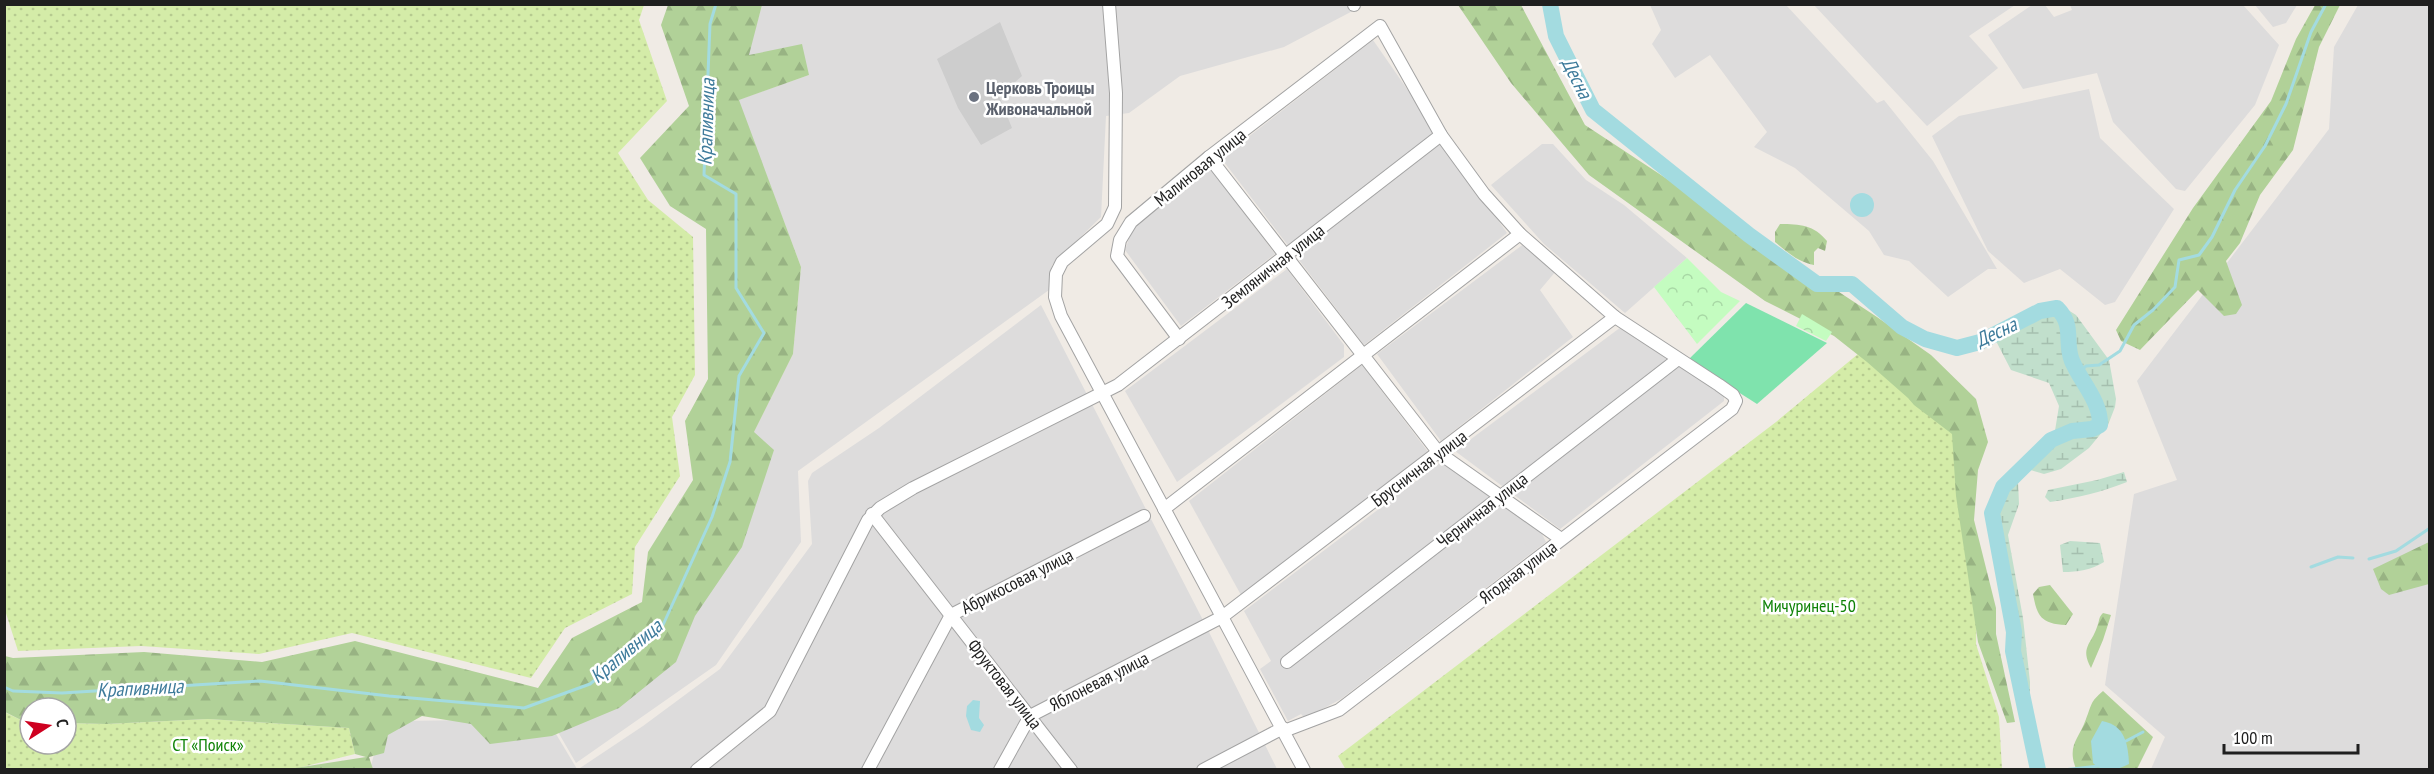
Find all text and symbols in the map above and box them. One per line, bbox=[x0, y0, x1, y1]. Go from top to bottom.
water label: Десна bbox=[1555, 52, 1599, 104]
place label: Церковь Троицы Живоначальной bbox=[985, 76, 1094, 120]
water label: Крапивница bbox=[692, 77, 721, 166]
marker: Церковь Троицы Живоначальной bbox=[967, 90, 981, 104]
street label: Малиновая улица bbox=[1149, 123, 1251, 211]
street label: Земляничная улица bbox=[1217, 219, 1329, 313]
water label: Десна bbox=[1970, 311, 2022, 353]
street label: Брусничная улица bbox=[1366, 424, 1472, 512]
street label: Черничная улица bbox=[1432, 467, 1532, 553]
street label: Ягодная улица bbox=[1474, 535, 1562, 609]
street label: Абрикосовая улица bbox=[957, 543, 1077, 619]
park label: Мичуринец-50 bbox=[1762, 594, 1856, 617]
water label: Крапивница bbox=[585, 613, 668, 689]
street label: Фруктовая улица bbox=[963, 634, 1047, 734]
street label: Яблоневая улица bbox=[1045, 646, 1153, 716]
water label: Крапивница bbox=[96, 673, 185, 703]
north arrow bbox=[18, 696, 78, 756]
text: С bbox=[52, 717, 73, 729]
scale bar bbox=[2224, 717, 2358, 755]
text: 100 m bbox=[2233, 726, 2273, 749]
park label: СТ «Поиск» bbox=[172, 733, 244, 756]

